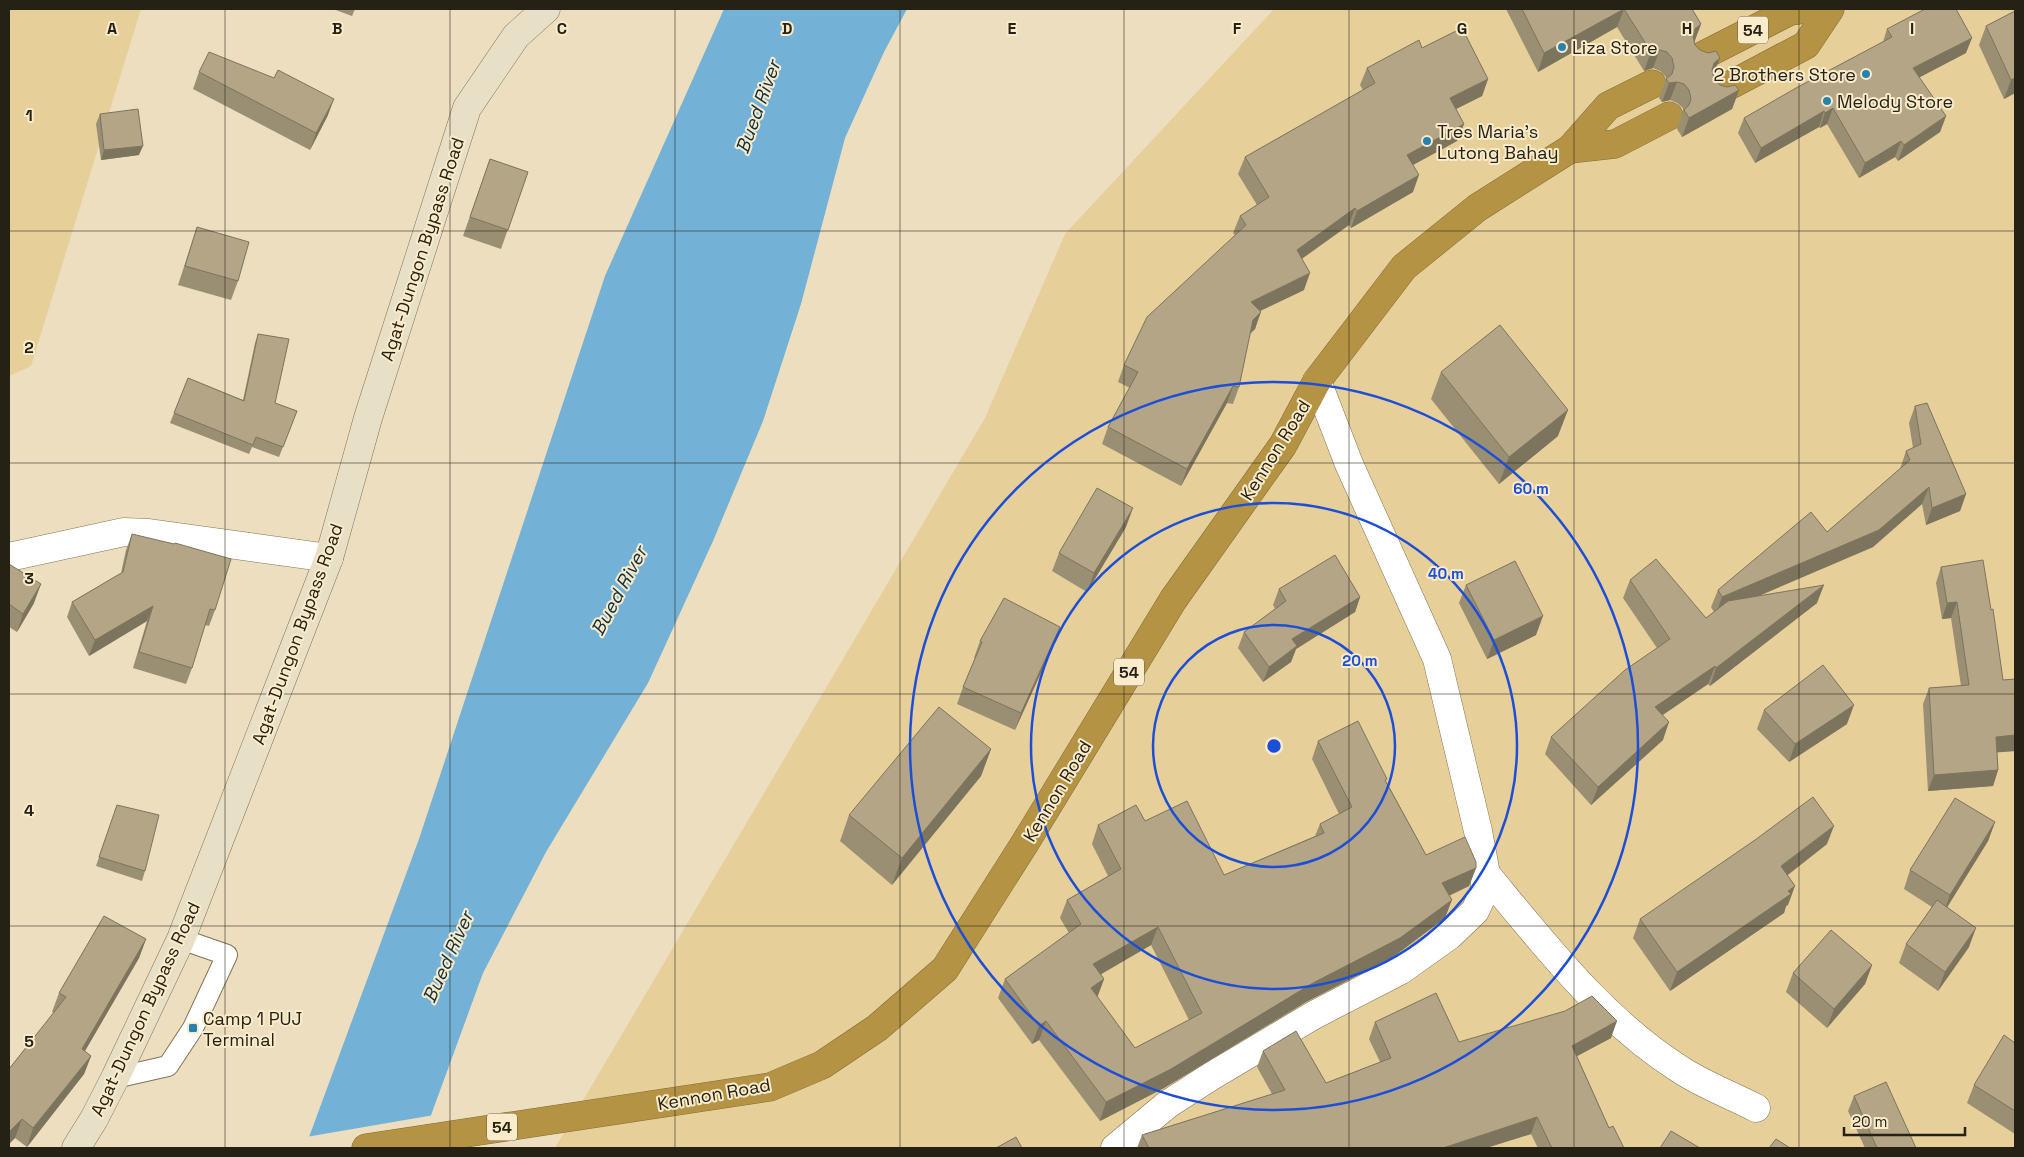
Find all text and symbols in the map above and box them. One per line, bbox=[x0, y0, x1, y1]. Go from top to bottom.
road number: 54 bbox=[1738, 16, 1768, 44]
text: A bbox=[107, 18, 117, 39]
text: B bbox=[332, 18, 342, 39]
text: C bbox=[557, 18, 567, 39]
text: D bbox=[782, 18, 792, 39]
text: E bbox=[1008, 18, 1017, 39]
text: F bbox=[1233, 18, 1242, 39]
text: G bbox=[1457, 18, 1467, 39]
text: H bbox=[1682, 18, 1692, 39]
text: I bbox=[1910, 18, 1914, 39]
place label: Liza Store bbox=[1572, 36, 1658, 59]
marker: Liza Store bbox=[1556, 41, 1568, 53]
water label: Bued River bbox=[730, 55, 787, 157]
place label: 2 Brothers Store bbox=[1713, 63, 1856, 86]
marker: 2 Brothers Store bbox=[1860, 68, 1872, 80]
place label: Melody Store bbox=[1837, 90, 1953, 113]
marker: Melody Store bbox=[1821, 95, 1833, 107]
text: 1 bbox=[25, 105, 33, 126]
place label: Tres Maria's Lutong Bahay bbox=[1437, 120, 1558, 164]
street label: Agat-Dungon Bypass Road bbox=[375, 134, 469, 364]
marker: Tres Maria's Lutong Bahay bbox=[1421, 135, 1433, 147]
text: 2 bbox=[24, 337, 34, 358]
street label: Kennon Road bbox=[1235, 395, 1315, 505]
text: 60 m bbox=[1513, 479, 1549, 498]
street label: Agat-Dungon Bypass Road bbox=[246, 520, 348, 748]
water label: Bued River bbox=[585, 540, 654, 640]
text: 40 m bbox=[1428, 564, 1464, 583]
text: 3 bbox=[24, 568, 34, 589]
text: 20 m bbox=[1342, 651, 1378, 670]
road number: 54 bbox=[1114, 659, 1144, 686]
street label: Kennon Road bbox=[1018, 736, 1096, 846]
centre of rings bbox=[1265, 737, 1283, 755]
text: 4 bbox=[24, 800, 34, 821]
street label: Agat-Dungon Bypass Road bbox=[85, 898, 205, 1120]
water label: Bued River bbox=[417, 906, 480, 1007]
place label: Camp 1 PUJ Terminal bbox=[203, 1007, 302, 1051]
marker: Camp 1 PUJ Terminal bbox=[187, 1022, 199, 1034]
text: 5 bbox=[24, 1031, 34, 1052]
street label: Kennon Road bbox=[656, 1073, 772, 1115]
scale bar bbox=[1844, 1104, 1965, 1136]
text: 20 m bbox=[1852, 1112, 1887, 1131]
road number: 54 bbox=[487, 1114, 517, 1140]

